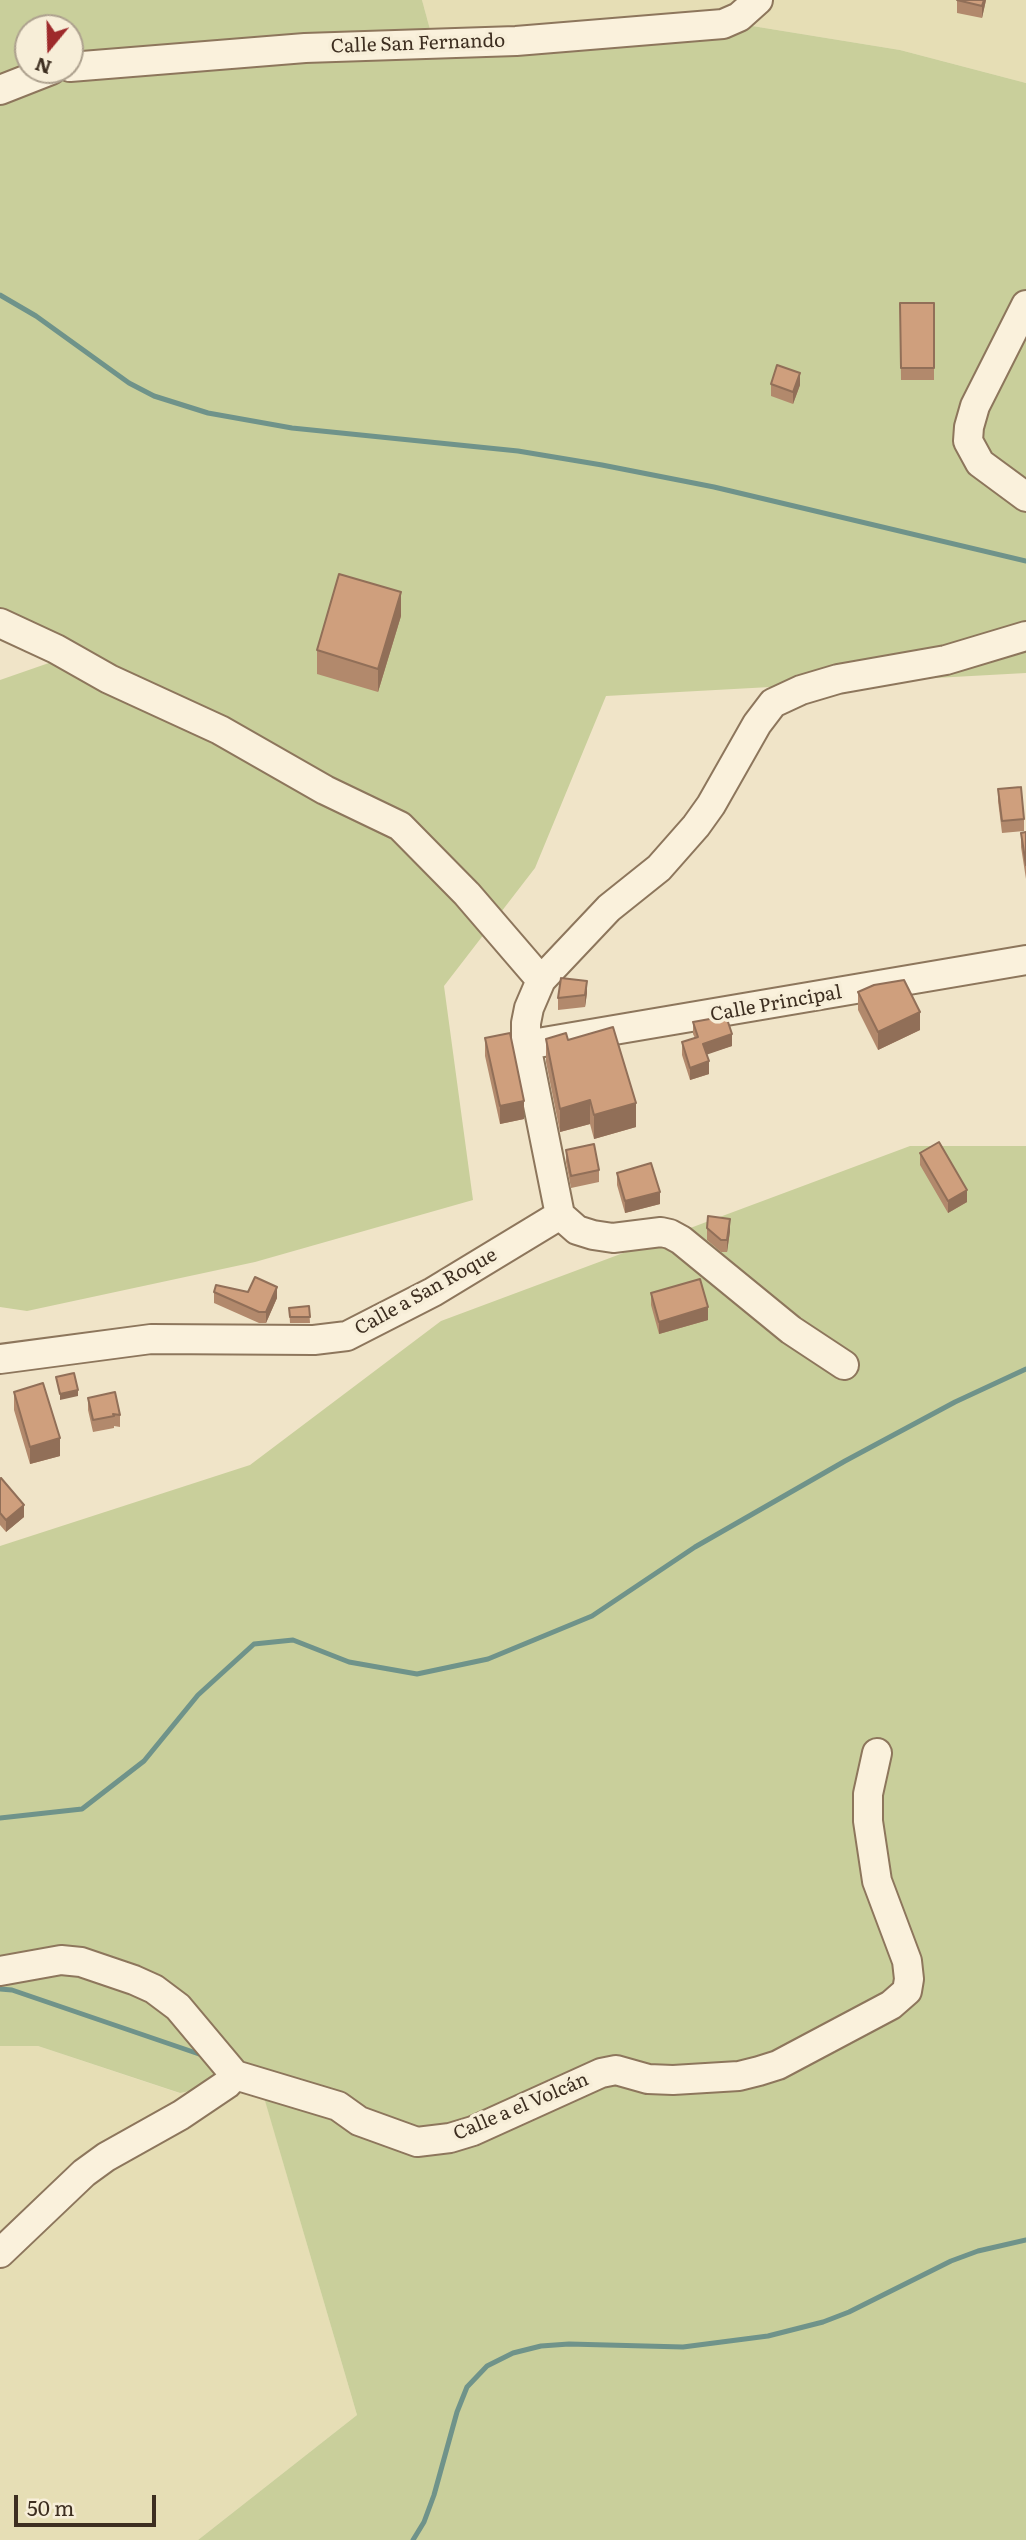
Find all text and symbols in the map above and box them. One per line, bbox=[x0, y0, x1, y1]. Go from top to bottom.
north arrow bbox=[14, 14, 84, 84]
street label: Calle San Fernando bbox=[330, 30, 506, 58]
text: N bbox=[31, 51, 55, 83]
street label: Calle Principal bbox=[709, 981, 843, 1027]
street label: Calle a San Roque bbox=[351, 1244, 501, 1340]
street label: Calle a el Volcán bbox=[450, 2068, 592, 2146]
scale bar bbox=[18, 2480, 159, 2524]
text: 50 m bbox=[27, 2491, 74, 2522]

